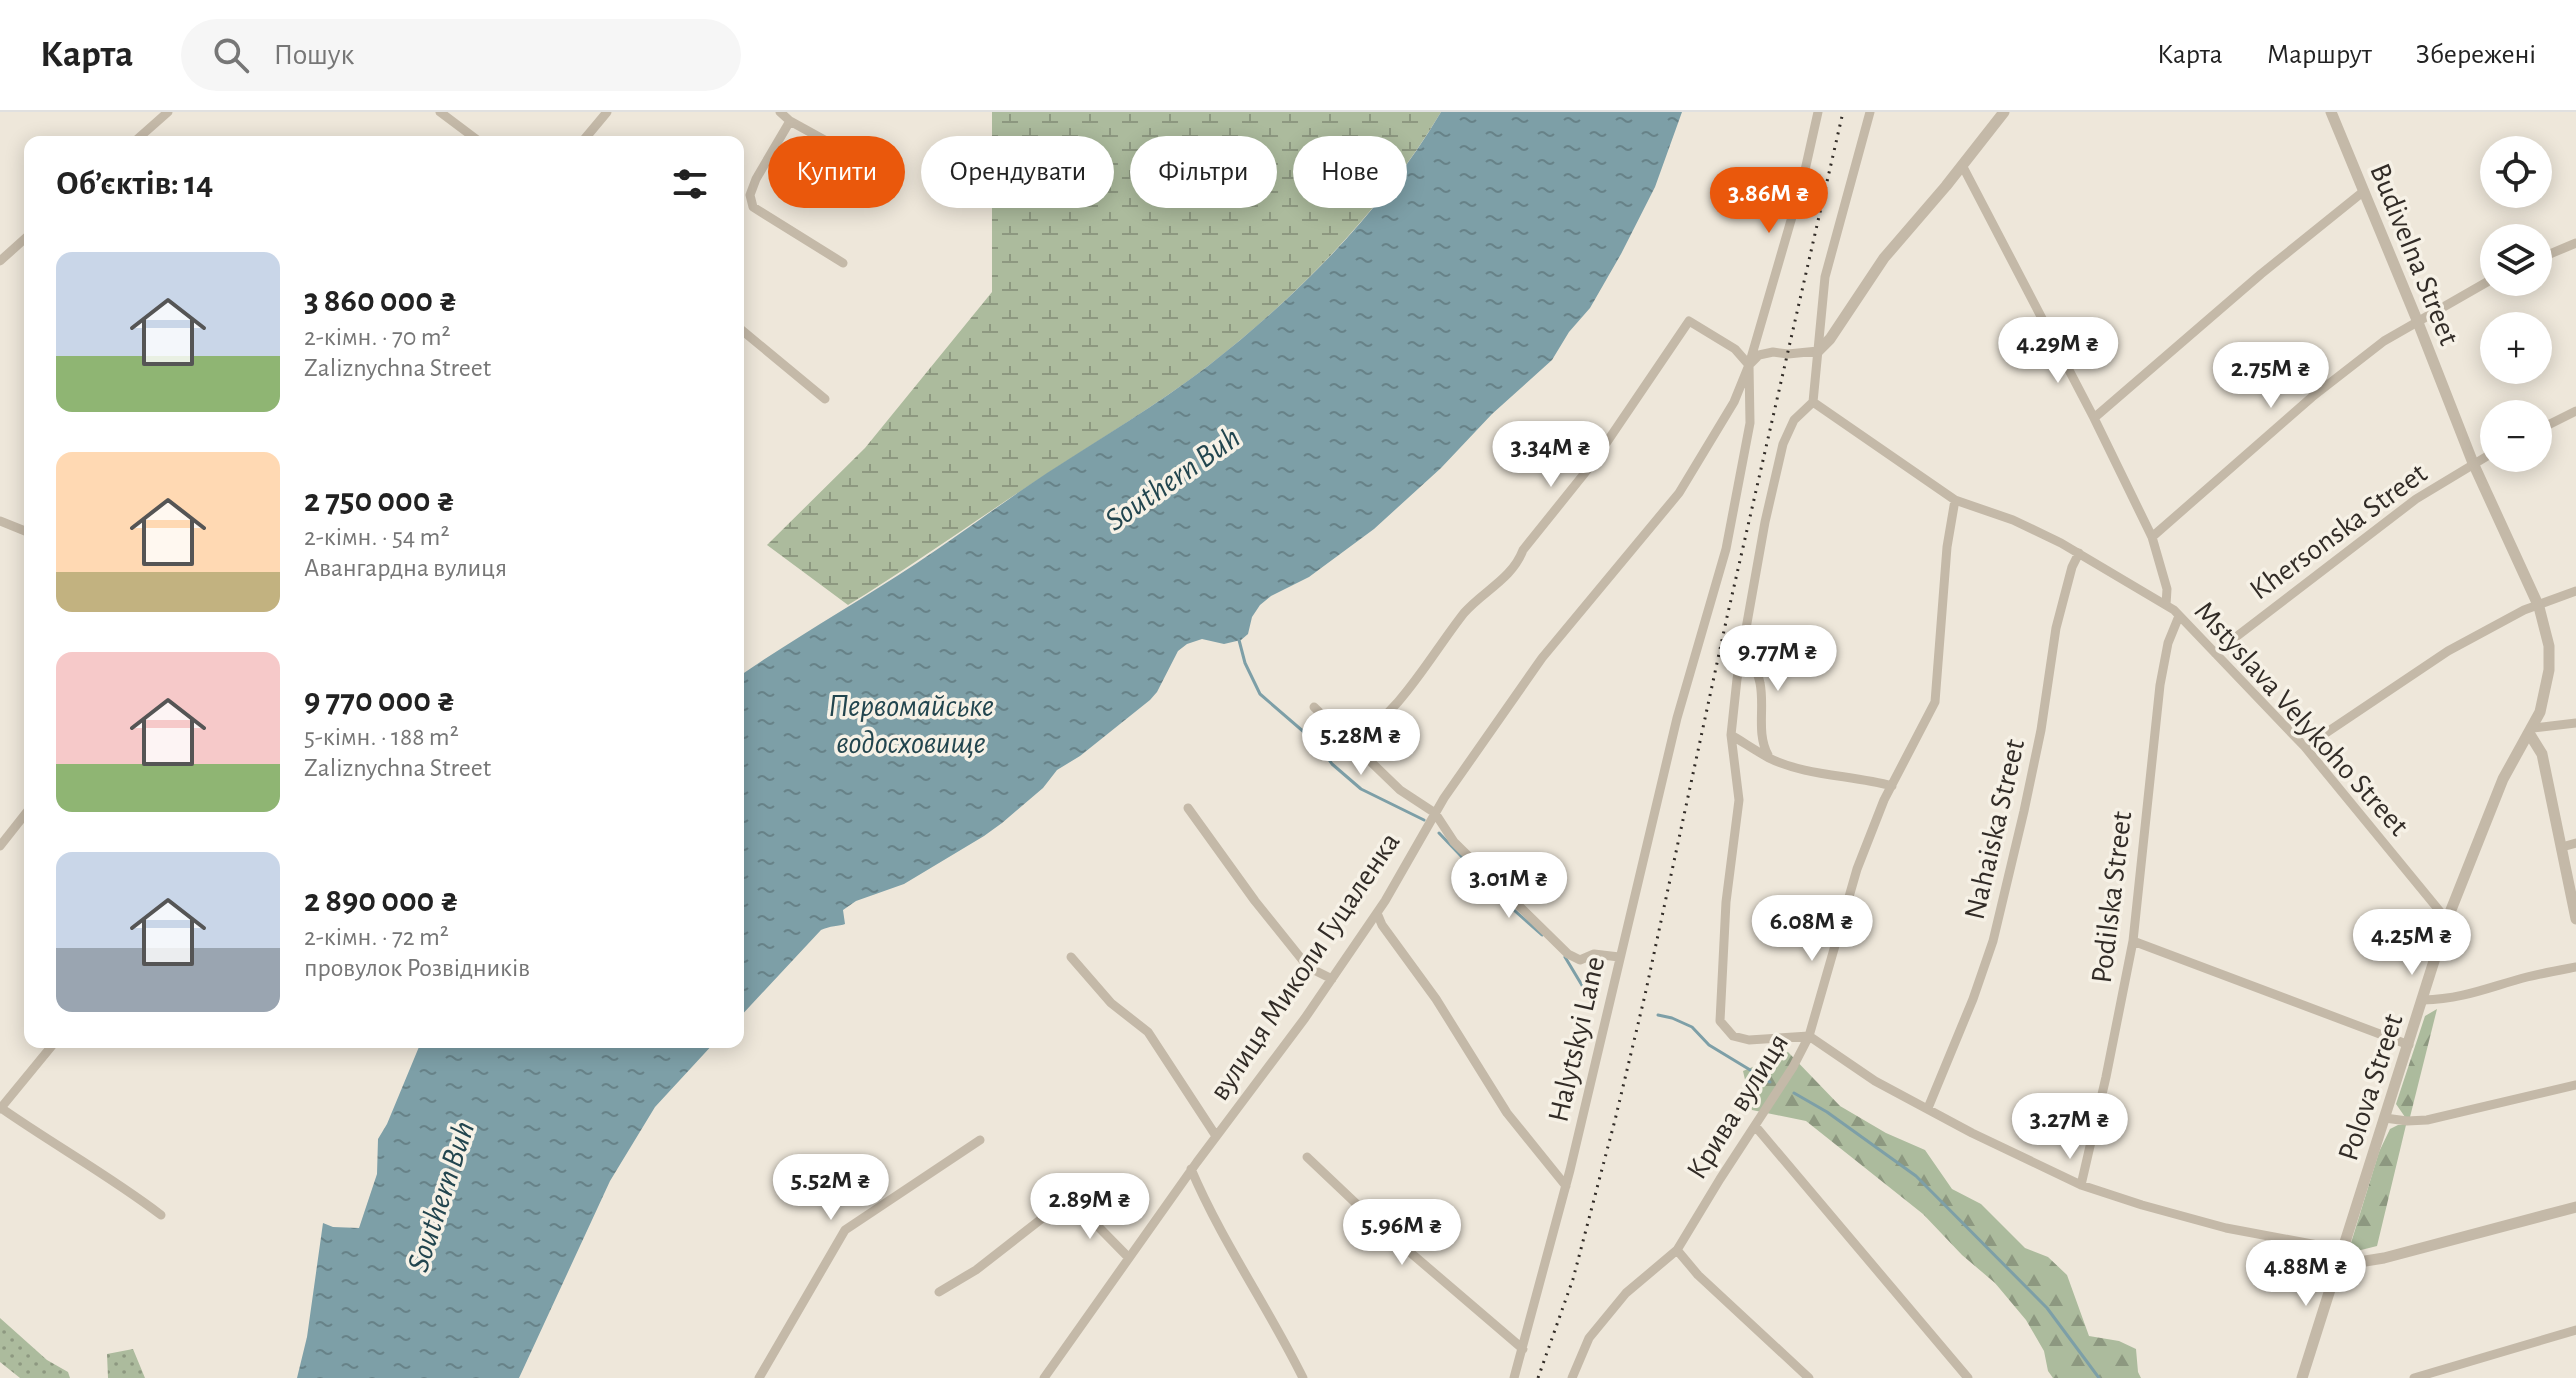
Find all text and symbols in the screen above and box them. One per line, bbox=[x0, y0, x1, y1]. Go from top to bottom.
search box bbox=[181, 19, 741, 91]
icon: search bbox=[209, 33, 253, 77]
text: Карта bbox=[40, 36, 133, 74]
text: Пошук bbox=[273, 40, 354, 70]
text: Карта bbox=[2157, 41, 2223, 69]
text: Маршрут bbox=[2267, 41, 2372, 69]
text: Збережені bbox=[2416, 41, 2536, 69]
chip: Купити bbox=[768, 136, 905, 208]
chip: Орендувати bbox=[921, 136, 1114, 208]
chip: Фільтри bbox=[1130, 136, 1277, 208]
chip: Нове bbox=[1293, 136, 1407, 208]
map controls bbox=[2480, 136, 2552, 472]
button: locate bbox=[2480, 136, 2552, 208]
street label: Budivelna Street bbox=[2364, 159, 2464, 350]
icon: filters bbox=[668, 162, 712, 206]
text: Об’єктів: 14 bbox=[56, 167, 213, 201]
pin: 3.86M ₴ bbox=[1695, 167, 1843, 235]
text: 3.86M ₴ bbox=[1728, 180, 1810, 206]
button: layers bbox=[2480, 224, 2552, 296]
icon: home bbox=[120, 284, 216, 380]
text: 3 860 000 ₴ bbox=[304, 284, 458, 318]
button: + bbox=[2480, 312, 2552, 384]
pin: 4.29M ₴ bbox=[1984, 317, 2132, 385]
text: 2-кімн. · 70 m² bbox=[304, 324, 451, 350]
text: 4.29M ₴ bbox=[2016, 330, 2100, 356]
pin: 2.75M ₴ bbox=[2197, 342, 2345, 410]
text: Zaliznychna Street bbox=[304, 355, 491, 381]
text: 2.75M ₴ bbox=[2231, 355, 2311, 381]
button: − bbox=[2480, 400, 2552, 472]
water label: Southern Buh bbox=[1099, 421, 1246, 537]
pin: 3.34M ₴ bbox=[1477, 421, 1625, 489]
text: 3.34M ₴ bbox=[1510, 434, 1592, 460]
street label: Khersonska Street bbox=[2245, 458, 2433, 606]
icon: home bbox=[120, 484, 216, 580]
text: 2 750 000 ₴ bbox=[304, 484, 455, 518]
text: 2-кімн. · 54 m² bbox=[304, 524, 449, 550]
text: Авангардна вулиця bbox=[304, 555, 507, 581]
street label: Mstyslava Velykoho Street bbox=[2189, 596, 2414, 842]
pin: 9.77M ₴ bbox=[1704, 625, 1852, 693]
text: 9.77M ₴ bbox=[1738, 638, 1818, 664]
icon: home bbox=[120, 684, 216, 780]
text: 9 770 000 ₴ bbox=[304, 684, 456, 718]
water label: Первомайське водосховище bbox=[828, 690, 994, 759]
pin: 5.28M ₴ bbox=[1287, 709, 1435, 777]
text: 5.28M ₴ bbox=[1320, 722, 1402, 748]
text: 5-кімн. · 188 m² bbox=[304, 724, 459, 750]
street label: Nahaiska Street bbox=[1960, 736, 2030, 922]
text: Zaliznychna Street bbox=[304, 755, 491, 781]
street label: Podilska Street bbox=[2087, 809, 2137, 985]
street label: вулиця Миколи Гуцаленка bbox=[1204, 827, 1406, 1106]
pin: 3.01M ₴ bbox=[1435, 852, 1583, 920]
text: 3.01M ₴ bbox=[1469, 865, 1549, 891]
icon: home bbox=[120, 884, 216, 980]
text: 2 890 000 ₴ bbox=[304, 884, 459, 918]
pin: 6.08M ₴ bbox=[1738, 895, 1886, 963]
text: 6.08M ₴ bbox=[1770, 908, 1854, 934]
pin: 4.25M ₴ bbox=[2338, 909, 2486, 977]
text: 4.25M ₴ bbox=[2371, 922, 2453, 948]
text: 2-кімн. · 72 m² bbox=[304, 924, 449, 950]
street label: Halytskyi Lane bbox=[1543, 954, 1611, 1125]
text: провулок Розвідників bbox=[304, 955, 530, 981]
street label: Polova Street bbox=[2333, 1010, 2409, 1164]
street label: Крива вулиця bbox=[1681, 1028, 1794, 1185]
pin: 3.27M ₴ bbox=[1996, 1093, 2144, 1161]
text: 3.27M ₴ bbox=[2030, 1106, 2110, 1132]
water label: Southern Buh bbox=[402, 1117, 480, 1276]
pin: 5.52M ₴ bbox=[757, 1154, 905, 1222]
text: 5.52M ₴ bbox=[791, 1167, 871, 1193]
pin: 2.89M ₴ bbox=[1016, 1173, 1164, 1241]
text: 2.89M ₴ bbox=[1048, 1186, 1132, 1212]
pin: 5.96M ₴ bbox=[1328, 1199, 1476, 1267]
text: 5.96M ₴ bbox=[1361, 1212, 1443, 1238]
pin: 4.88M ₴ bbox=[2232, 1240, 2380, 1308]
text: 4.88M ₴ bbox=[2264, 1253, 2348, 1279]

